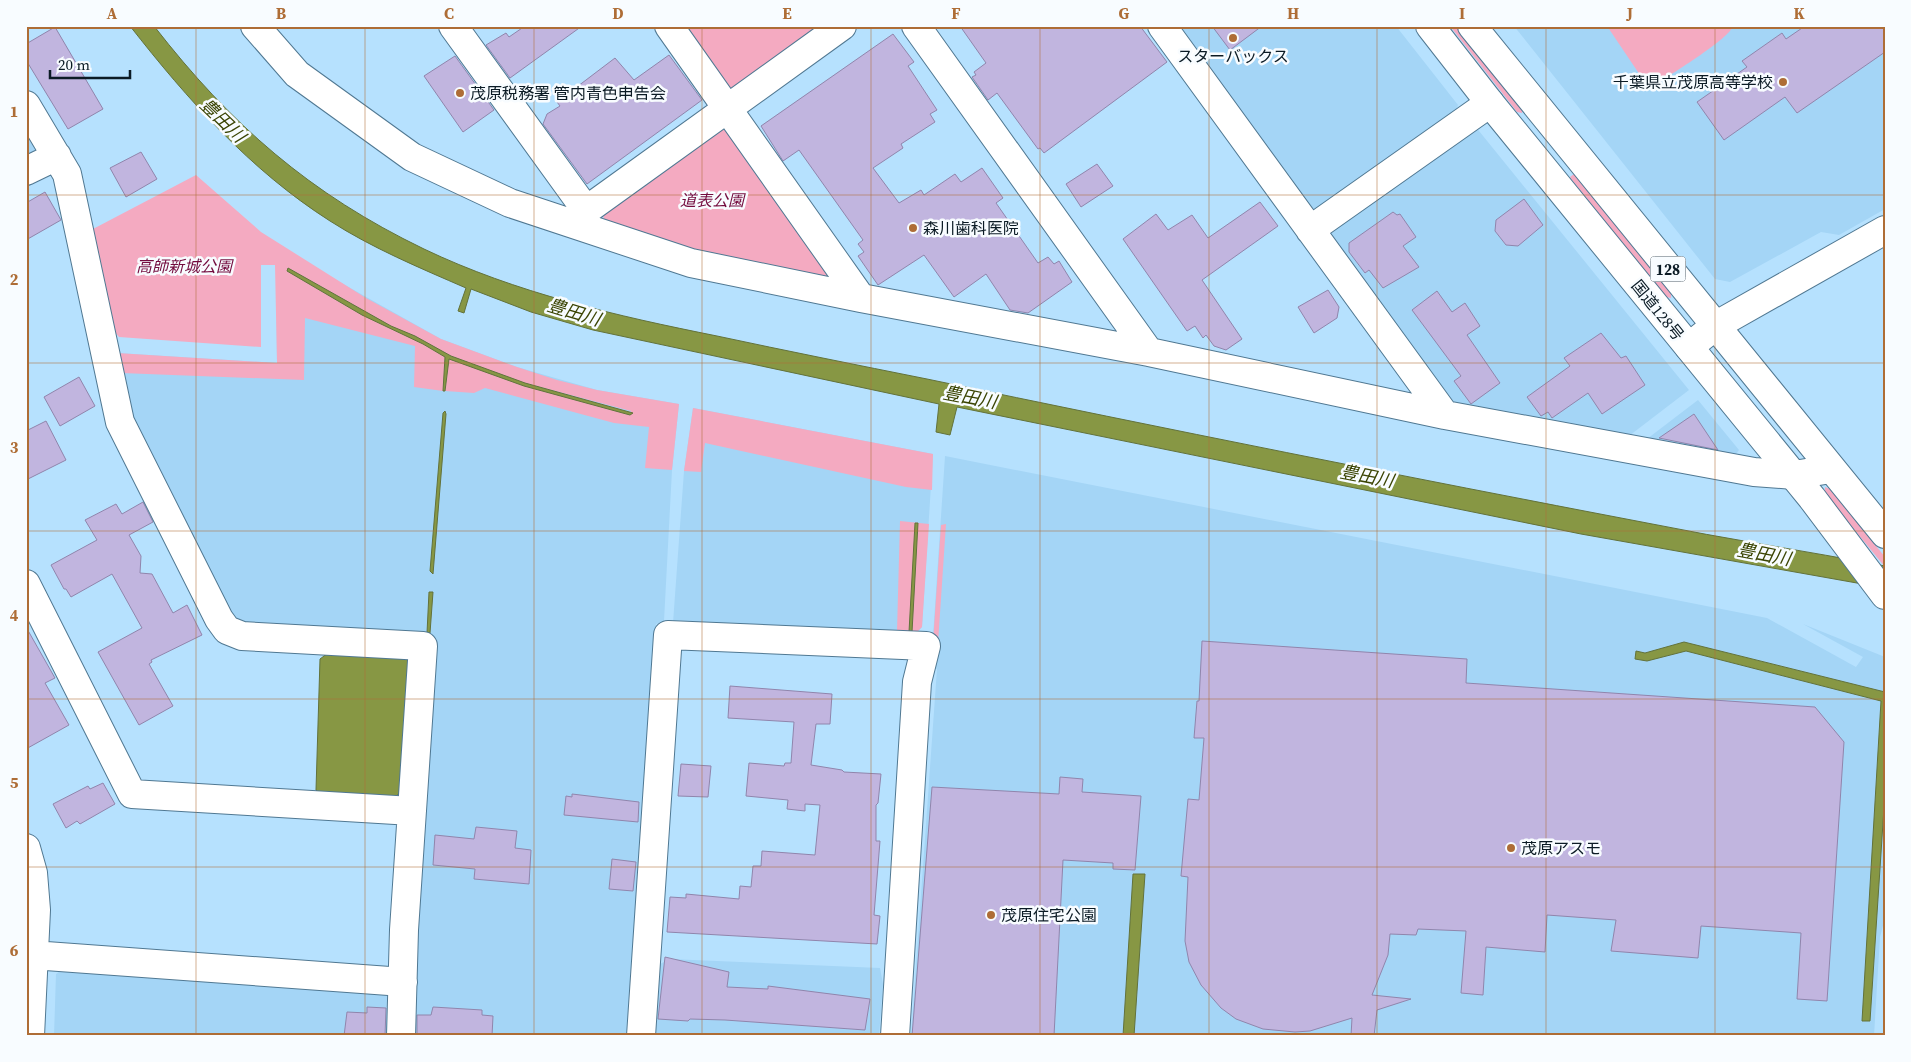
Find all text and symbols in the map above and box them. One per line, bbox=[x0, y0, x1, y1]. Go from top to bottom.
text: A bbox=[107, 2, 118, 24]
text: B bbox=[276, 2, 287, 24]
text: C bbox=[444, 2, 454, 24]
text: D bbox=[612, 2, 624, 24]
text: E bbox=[782, 2, 792, 24]
text: F bbox=[951, 2, 961, 24]
text: G bbox=[1119, 2, 1130, 24]
text: H bbox=[1287, 2, 1299, 24]
text: I bbox=[1459, 2, 1465, 24]
text: J bbox=[1626, 2, 1633, 24]
text: K bbox=[1793, 2, 1805, 24]
marker: スターバックス bbox=[1227, 32, 1239, 44]
place label: スターバックス bbox=[1177, 45, 1289, 67]
scale bar bbox=[50, 48, 130, 80]
text: 20 m bbox=[58, 54, 90, 75]
place label: 千葉県立茂原高等学校 bbox=[1613, 71, 1773, 93]
marker: 千葉県立茂原高等学校 bbox=[1777, 76, 1789, 88]
place label: 茂原税務署 管内青色申告会 bbox=[470, 82, 666, 104]
marker: 茂原税務署 管内青色申告会 bbox=[454, 87, 466, 99]
water label: 豊田川 bbox=[195, 92, 253, 149]
text: 1 bbox=[10, 100, 18, 122]
park label: 道表公園 bbox=[680, 189, 746, 211]
place label: 森川歯科医院 bbox=[923, 217, 1019, 239]
marker: 森川歯科医院 bbox=[907, 222, 919, 234]
park label: 高師新城公園 bbox=[136, 255, 234, 277]
road number: 128 bbox=[1650, 256, 1686, 282]
text: 2 bbox=[10, 268, 19, 290]
street label: 国道128号 bbox=[1627, 275, 1689, 345]
water label: 豊田川 bbox=[545, 292, 605, 332]
water label: 豊田川 bbox=[941, 380, 1001, 415]
text: 3 bbox=[10, 436, 19, 458]
water label: 豊田川 bbox=[1338, 459, 1398, 494]
water label: 豊田川 bbox=[1735, 537, 1795, 572]
text: 4 bbox=[10, 604, 19, 626]
text: 5 bbox=[10, 771, 19, 793]
place label: 茂原アスモ bbox=[1521, 837, 1601, 859]
marker: 茂原アスモ bbox=[1505, 842, 1517, 854]
place label: 茂原住宅公園 bbox=[1001, 904, 1097, 926]
marker: 茂原住宅公園 bbox=[985, 909, 997, 921]
text: 6 bbox=[10, 939, 19, 961]

